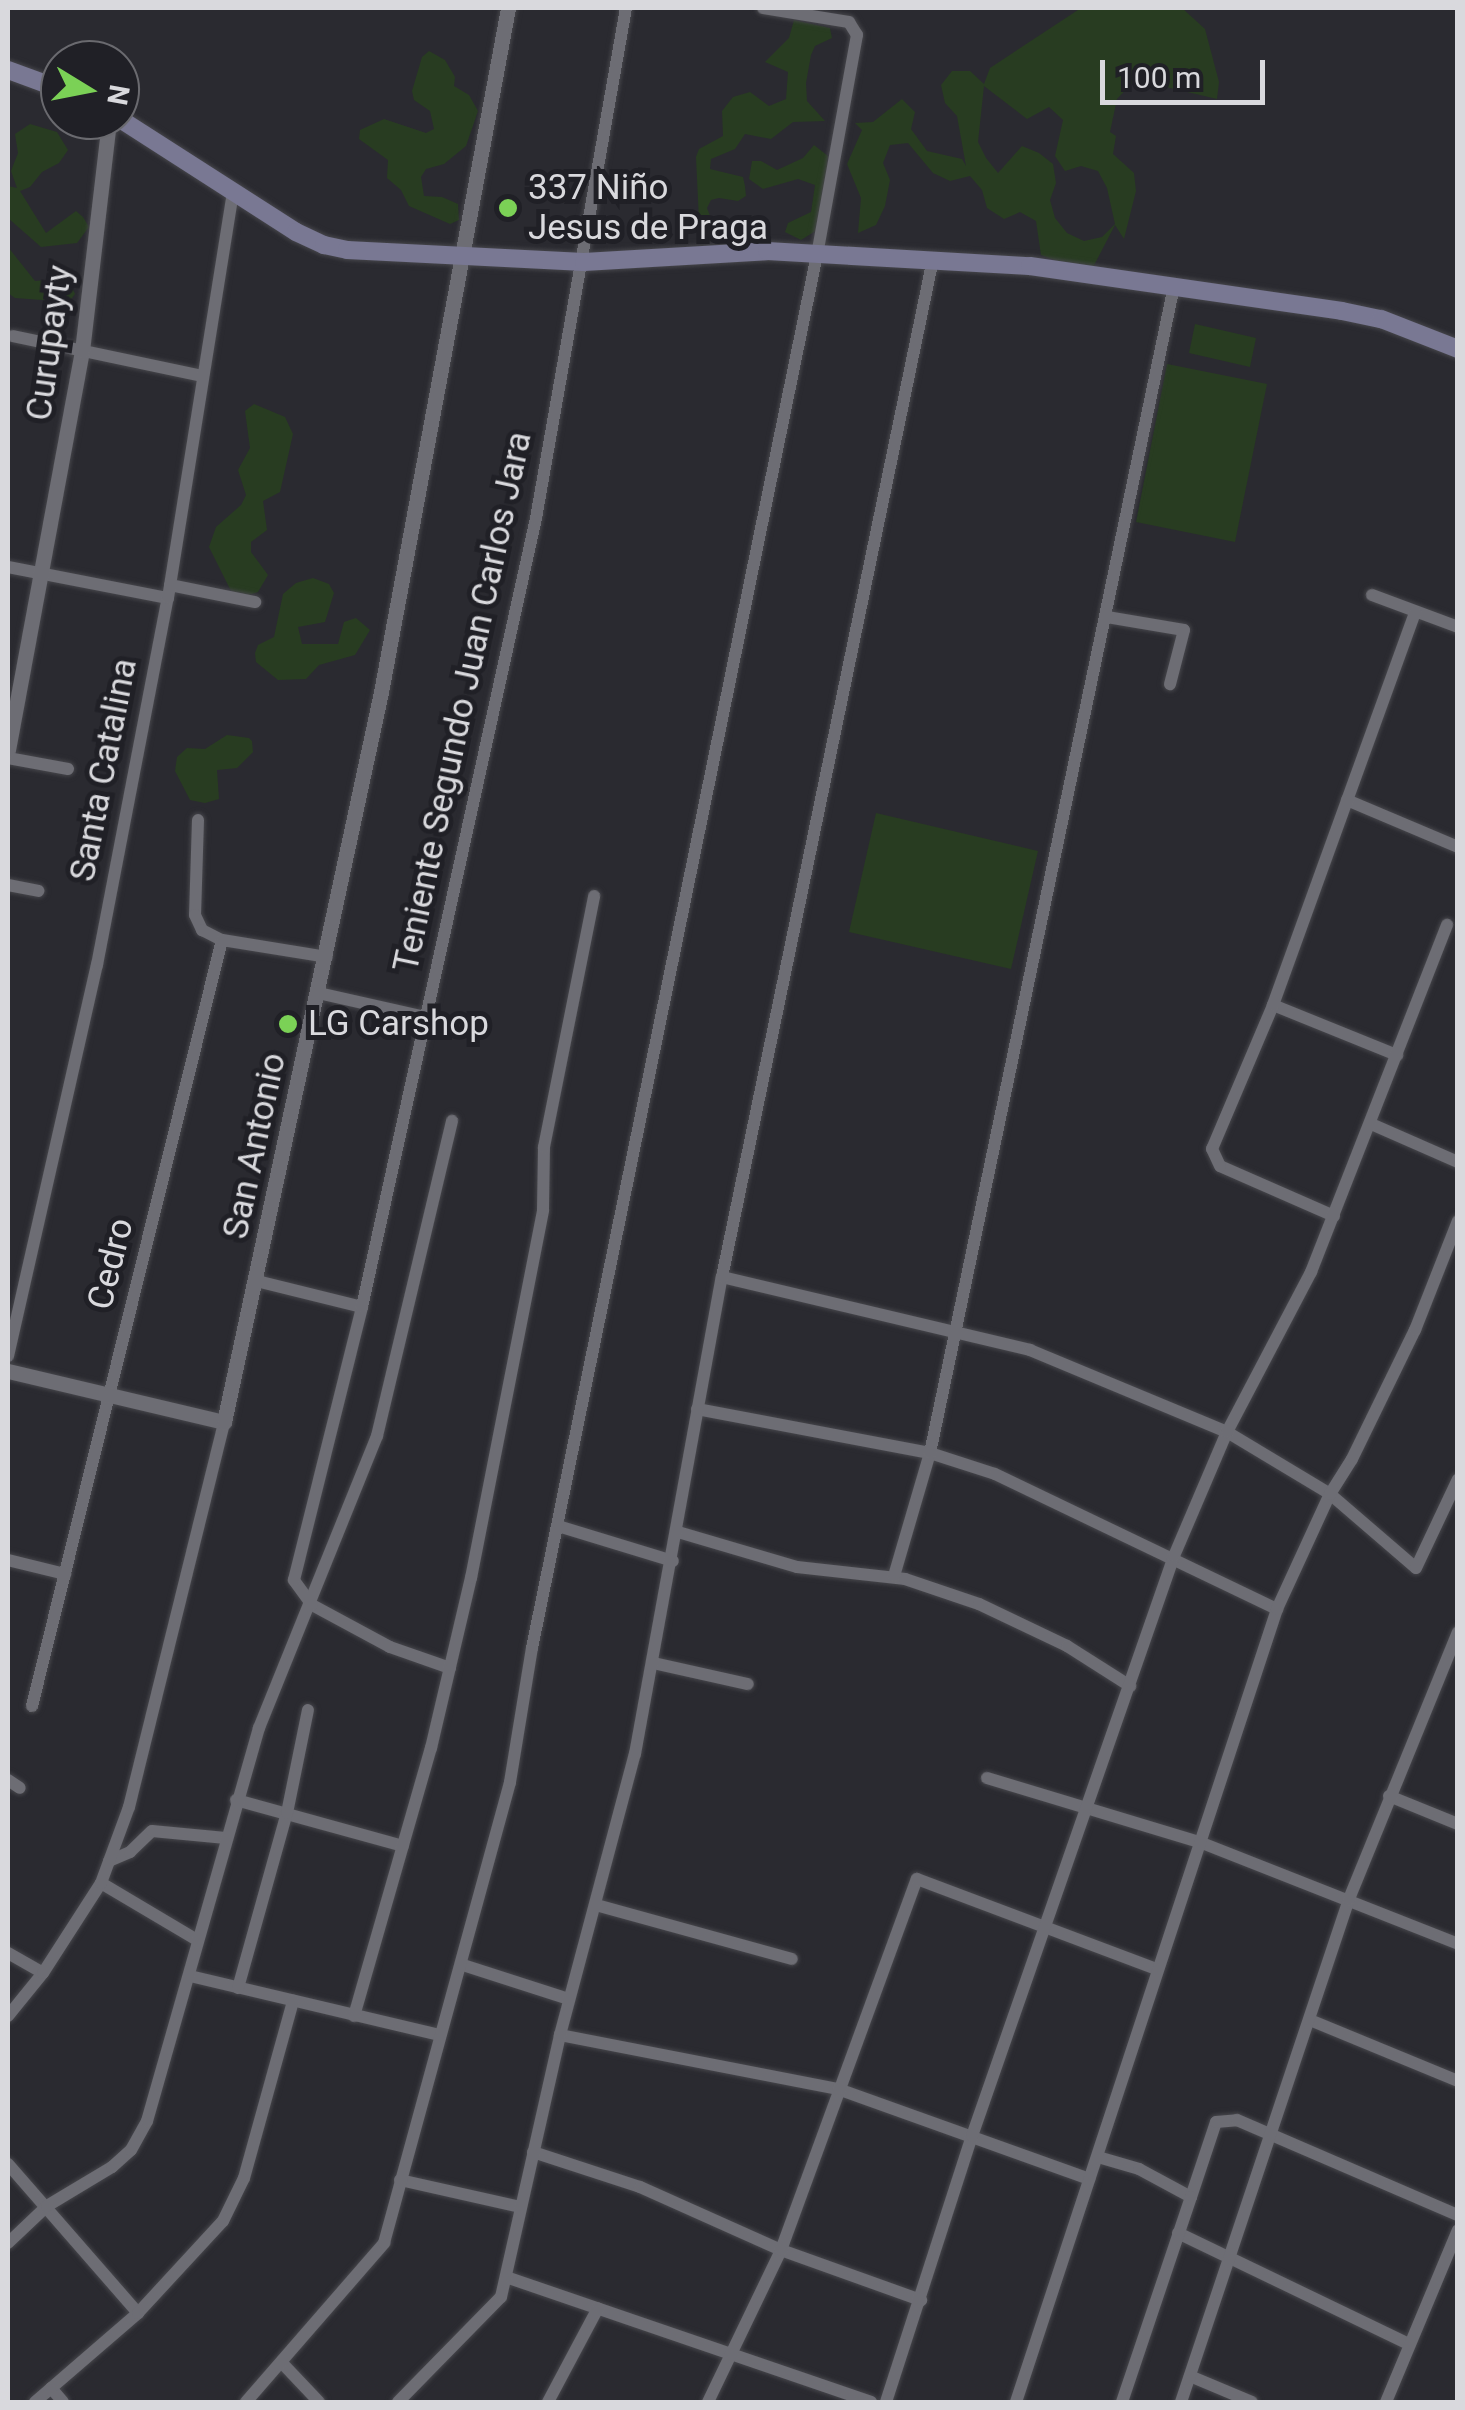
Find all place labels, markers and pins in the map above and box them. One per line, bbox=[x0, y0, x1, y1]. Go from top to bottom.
place label: 337 Niño Jesus de Praga bbox=[528, 167, 768, 249]
marker: 337 Niño Jesus de Praga bbox=[497, 197, 519, 219]
place label: LG Carshop bbox=[308, 1003, 489, 1045]
marker: LG Carshop bbox=[277, 1013, 299, 1035]

